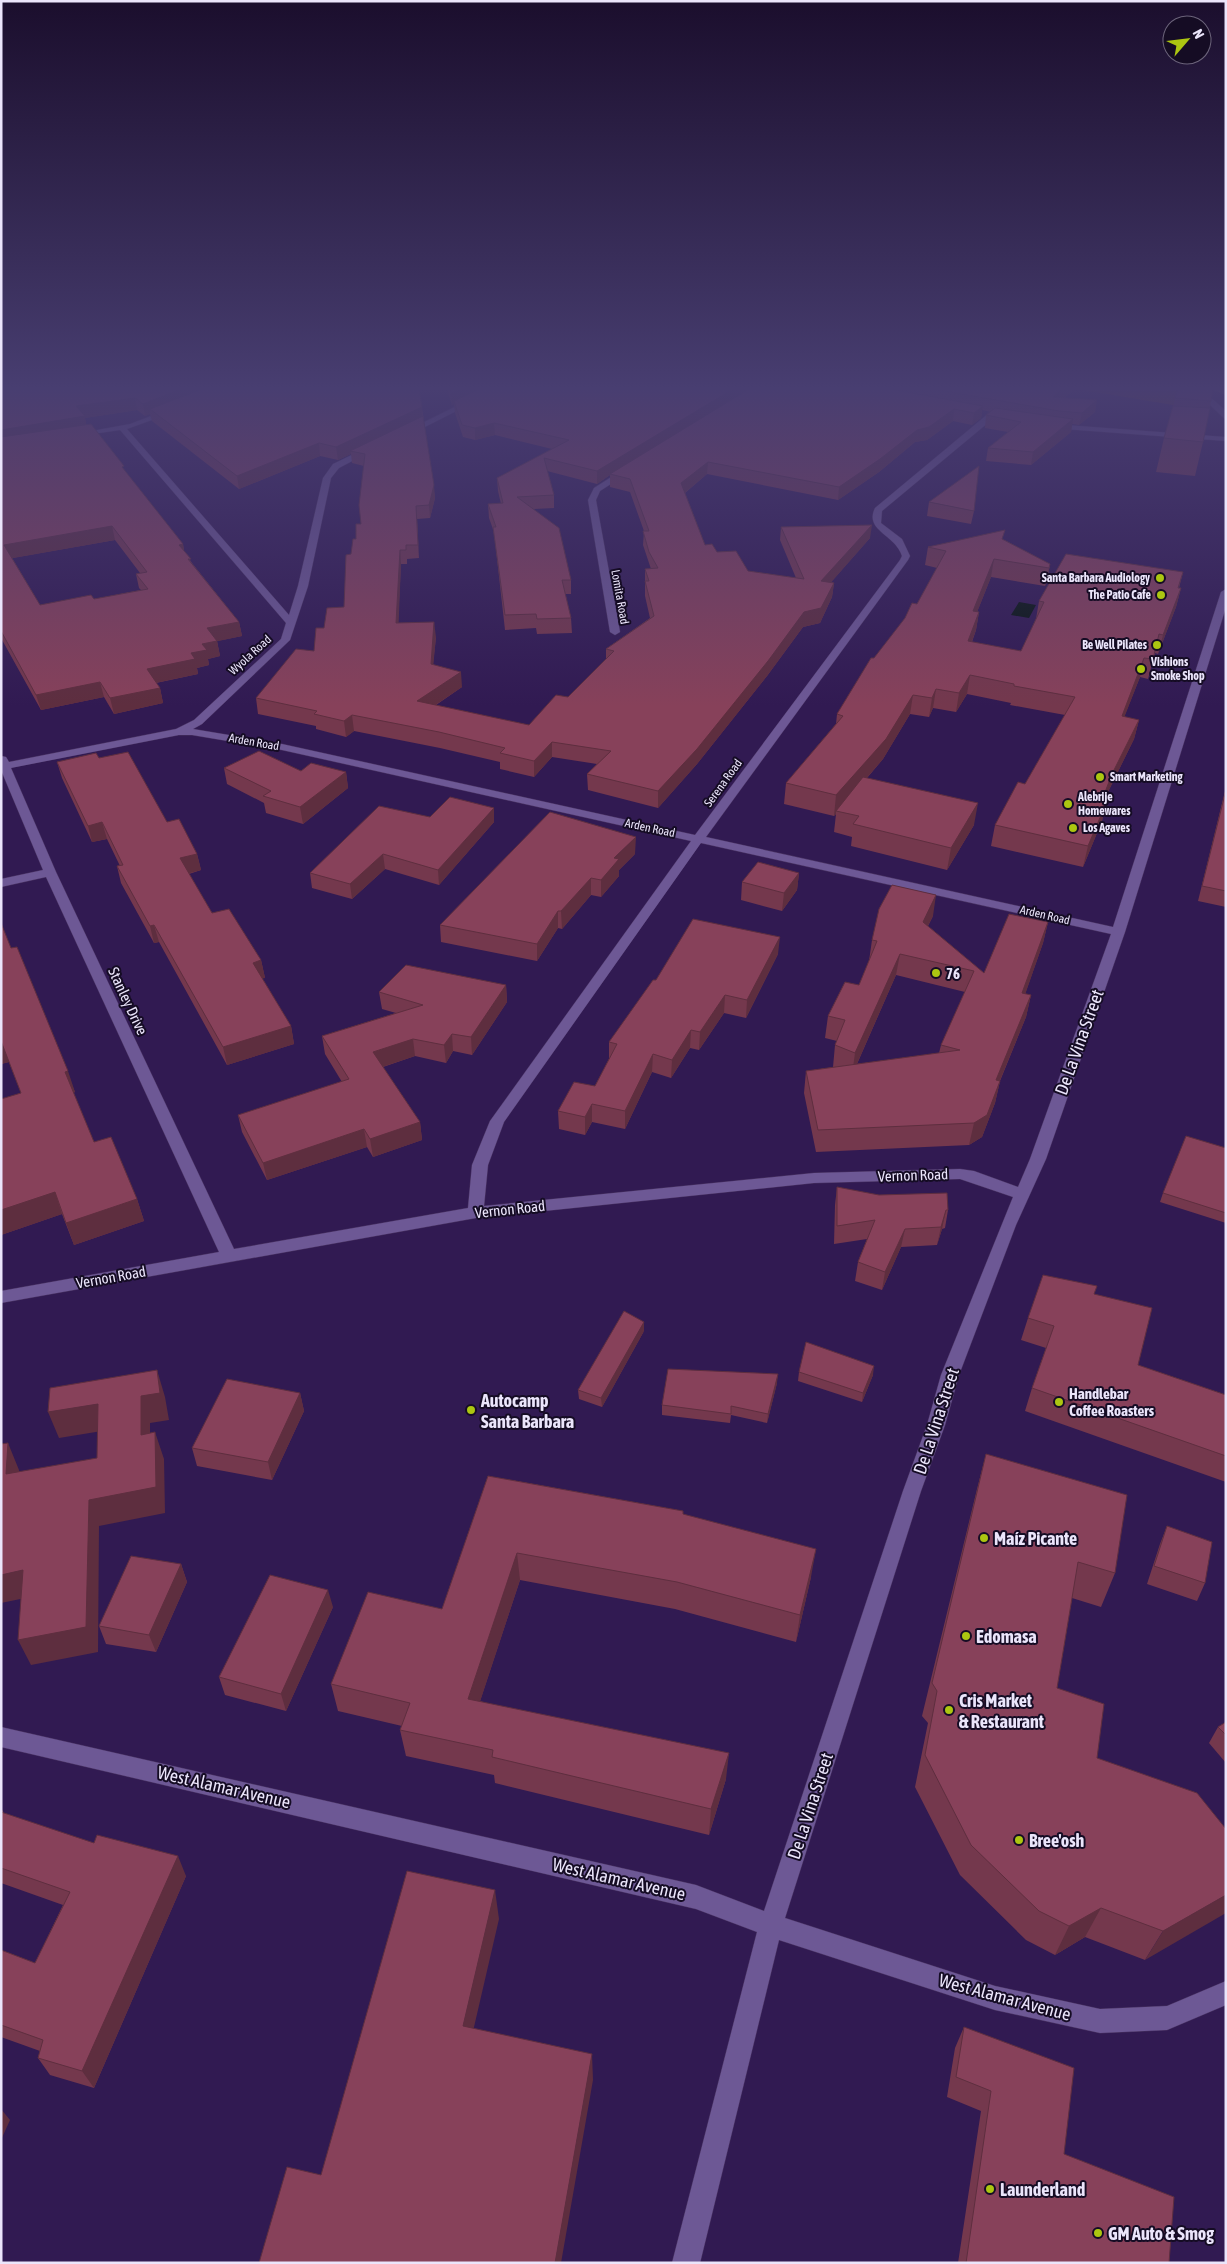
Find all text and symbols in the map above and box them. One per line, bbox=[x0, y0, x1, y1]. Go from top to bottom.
north arrow bbox=[1162, 15, 1212, 65]
text: N bbox=[1189, 26, 1207, 41]
street label: Lomita Road bbox=[608, 569, 632, 625]
place label: Santa Barbara Audiology bbox=[1042, 571, 1150, 585]
marker: Santa Barbara Audiology bbox=[1154, 572, 1166, 584]
place label: The Patio Cafe bbox=[1089, 588, 1152, 602]
marker: The Patio Cafe bbox=[1155, 589, 1167, 601]
street label: Wyola Road bbox=[226, 632, 274, 678]
place label: Be Well Pilates bbox=[1082, 638, 1148, 652]
marker: Be Well Pilates bbox=[1151, 639, 1163, 651]
place label: Vishions Smoke Shop bbox=[1150, 655, 1205, 683]
marker: Vishions Smoke Shop bbox=[1135, 663, 1147, 675]
street label: Arden Road bbox=[228, 731, 280, 753]
street label: Serena Road bbox=[701, 756, 745, 810]
place label: Smart Marketing bbox=[1110, 770, 1183, 784]
marker: Smart Marketing bbox=[1094, 771, 1106, 783]
place label: Alebrije Homewares bbox=[1077, 790, 1131, 818]
marker: Alebrije Homewares bbox=[1062, 798, 1074, 810]
street label: Arden Road bbox=[624, 816, 676, 840]
place label: Los Agaves bbox=[1083, 821, 1131, 835]
marker: Los Agaves bbox=[1067, 822, 1079, 834]
street label: Arden Road bbox=[1019, 902, 1071, 928]
street label: Stanley Drive bbox=[105, 964, 151, 1038]
place label: 76 bbox=[946, 965, 960, 982]
marker: 76 bbox=[930, 967, 942, 979]
street label: De La Vina Street bbox=[1050, 986, 1108, 1098]
street label: Vernon Road bbox=[878, 1165, 948, 1185]
street label: Vernon Road bbox=[474, 1197, 546, 1221]
street label: Vernon Road bbox=[75, 1263, 147, 1291]
street label: De La Vina Street bbox=[909, 1365, 963, 1477]
place label: Handlebar Coffee Roasters bbox=[1069, 1385, 1155, 1419]
place label: Autocamp Santa Barbara bbox=[480, 1390, 574, 1432]
marker: Handlebar Coffee Roasters bbox=[1053, 1396, 1065, 1408]
marker: Autocamp Santa Barbara bbox=[465, 1404, 477, 1416]
place label: Maíz Picante bbox=[994, 1528, 1077, 1549]
marker: Maíz Picante bbox=[978, 1532, 990, 1544]
place label: Edomasa bbox=[976, 1626, 1037, 1647]
marker: Edomasa bbox=[960, 1630, 972, 1642]
place label: Cris Market & Restaurant bbox=[959, 1690, 1045, 1732]
marker: Cris Market & Restaurant bbox=[943, 1704, 955, 1716]
street label: De La Vina Street bbox=[783, 1750, 837, 1862]
street label: West Alamar Avenue bbox=[156, 1762, 292, 1812]
place label: Bree'osh bbox=[1029, 1830, 1085, 1851]
marker: Bree'osh bbox=[1013, 1834, 1025, 1846]
street label: West Alamar Avenue bbox=[551, 1854, 687, 1904]
street label: West Alamar Avenue bbox=[937, 1969, 1073, 2025]
place label: Launderland bbox=[1000, 2179, 1085, 2200]
marker: Launderland bbox=[984, 2183, 996, 2195]
place label: GM Auto & Smog bbox=[1108, 2223, 1214, 2244]
marker: GM Auto & Smog bbox=[1092, 2227, 1104, 2239]

